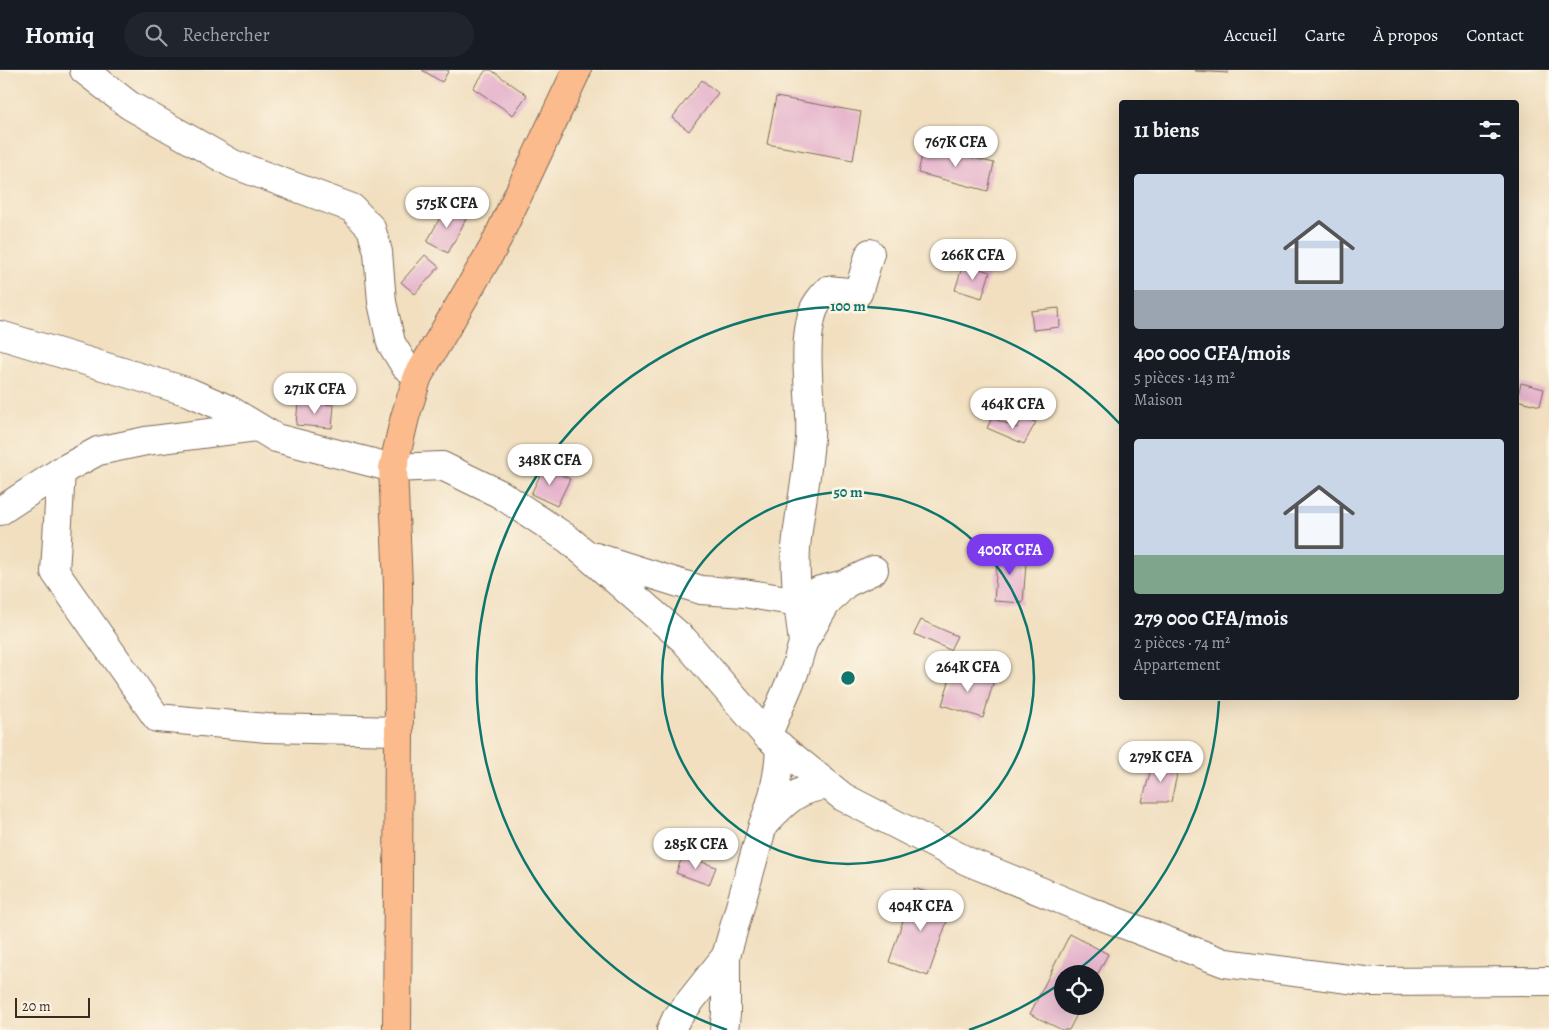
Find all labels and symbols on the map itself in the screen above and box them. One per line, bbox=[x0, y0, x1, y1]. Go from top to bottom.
pin: 767K CFA bbox=[904, 126, 1008, 168]
pin: 575K CFA bbox=[395, 186, 499, 229]
pin: 266K CFA bbox=[921, 238, 1025, 281]
text: 100 m bbox=[830, 296, 866, 316]
pin: 271K CFA bbox=[263, 372, 367, 415]
pin: 464K CFA bbox=[961, 388, 1065, 430]
pin: 348K CFA bbox=[498, 444, 602, 486]
text: 50 m bbox=[833, 482, 863, 502]
pin: 400K CFA bbox=[958, 534, 1062, 576]
pin: 264K CFA bbox=[916, 650, 1020, 693]
centre of rings bbox=[839, 669, 857, 687]
pin: 279K CFA bbox=[1109, 740, 1213, 783]
pin: 285K CFA bbox=[644, 828, 748, 870]
pin: 404K CFA bbox=[869, 890, 973, 932]
scale bar bbox=[15, 995, 90, 1018]

